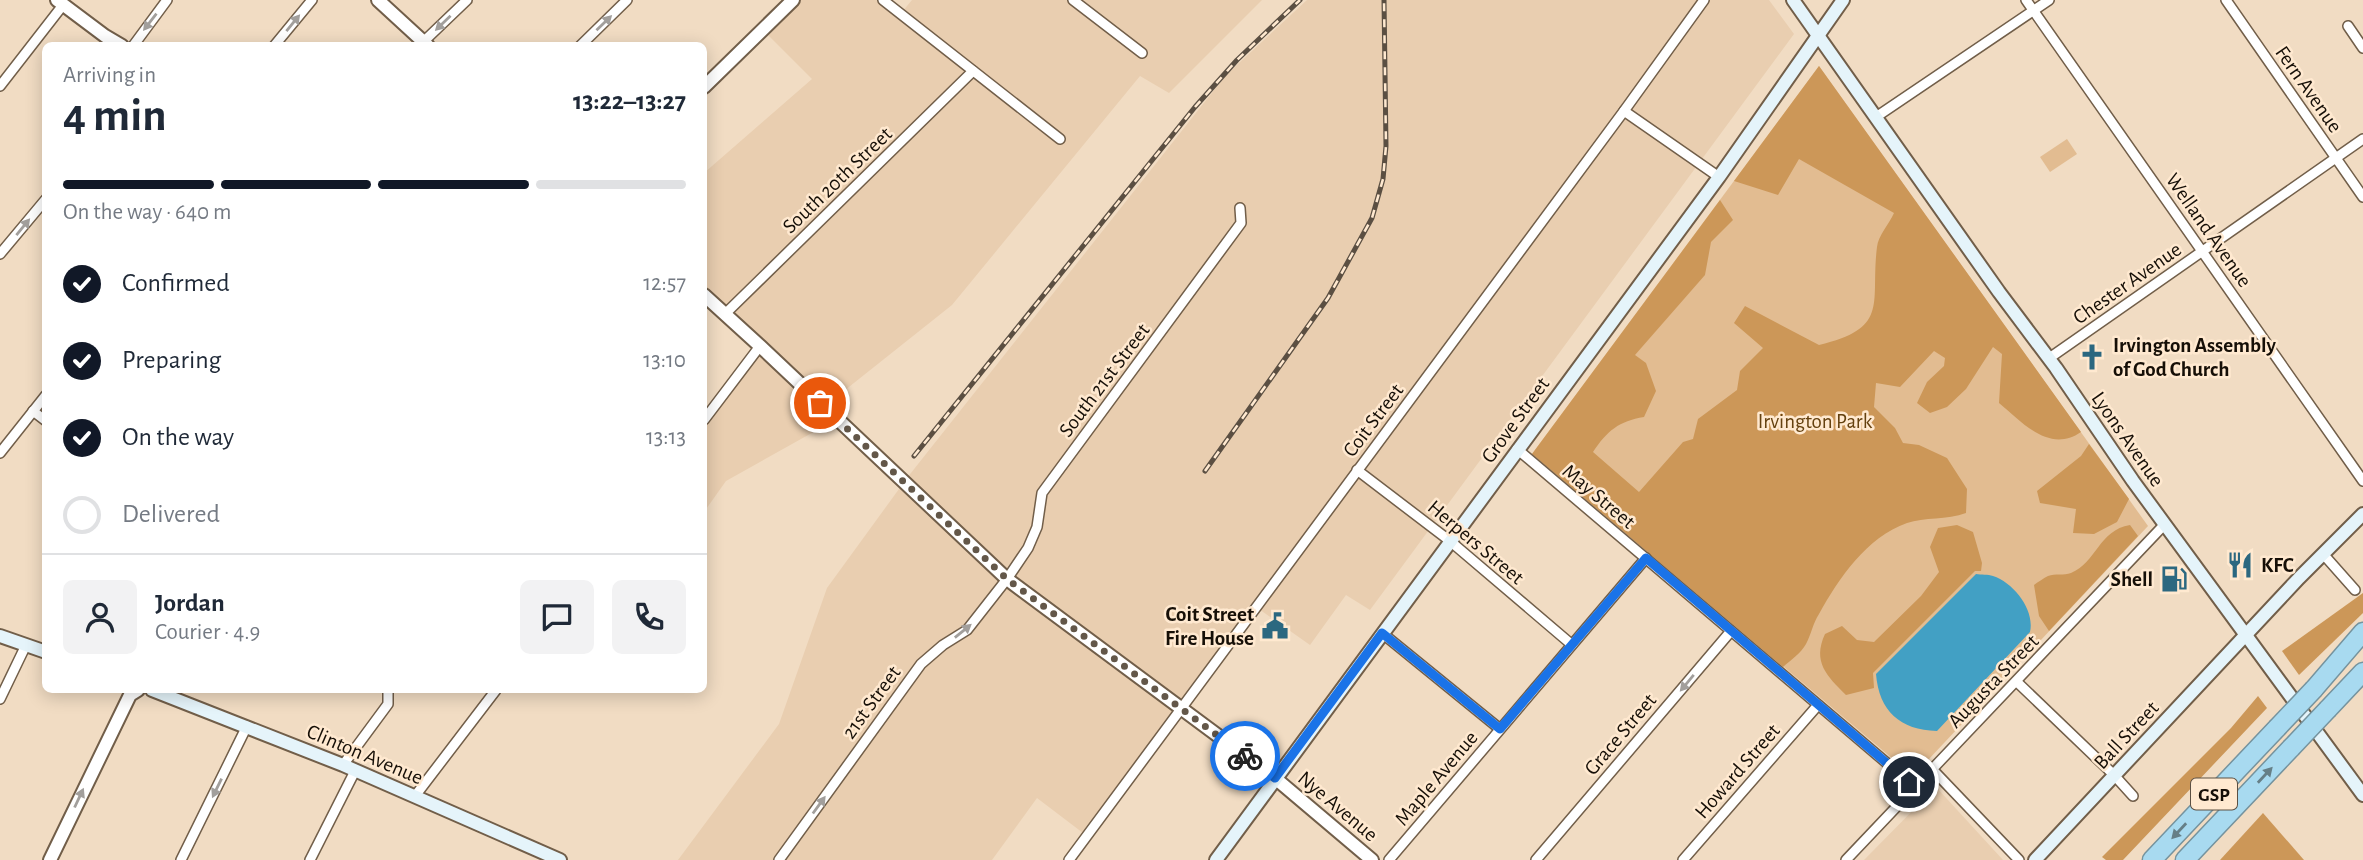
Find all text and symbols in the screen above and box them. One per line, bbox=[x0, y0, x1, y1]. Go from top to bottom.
one-way arrow bbox=[142, 13, 157, 31]
one-way arrow bbox=[285, 14, 300, 31]
one-way arrow bbox=[435, 14, 452, 30]
one-way arrow bbox=[595, 15, 612, 31]
street label: Fern Avenue bbox=[2271, 42, 2346, 136]
text: Arriving in bbox=[63, 64, 156, 87]
text: 13:22–13:27 bbox=[573, 88, 686, 114]
text: 4 min bbox=[63, 93, 167, 139]
street label: South 20th Street bbox=[779, 123, 896, 237]
street label: Welland Avenue bbox=[2162, 169, 2256, 291]
text: On the way · 640 m bbox=[63, 201, 231, 224]
one-way arrow bbox=[15, 218, 30, 235]
street label: Chester Avenue bbox=[2069, 238, 2185, 328]
icon: check bbox=[63, 265, 101, 303]
text: Confirmed bbox=[122, 270, 230, 296]
text: 12:57 bbox=[643, 272, 686, 295]
street label: South 21st Street bbox=[1055, 320, 1154, 441]
place label: Irvington Assembly of God Church bbox=[2113, 335, 2277, 380]
icon: check bbox=[63, 342, 101, 380]
church icon: Irvington Assembly of God Church bbox=[2077, 342, 2107, 372]
text: Preparing bbox=[122, 347, 221, 373]
text: 13:10 bbox=[643, 349, 686, 372]
pin bbox=[790, 373, 850, 433]
street label: Grove Street bbox=[1477, 373, 1553, 467]
street label: Coit Street bbox=[1339, 380, 1408, 461]
icon: bag bbox=[801, 384, 839, 422]
street label: Lyons Avenue bbox=[2087, 388, 2168, 490]
park label: Irvington Park bbox=[1758, 411, 1873, 432]
icon: check bbox=[63, 419, 101, 457]
text: On the way bbox=[122, 424, 234, 450]
text: 13:13 bbox=[646, 426, 686, 449]
street label: May Street bbox=[1558, 460, 1639, 533]
street label: Herpers Street bbox=[1424, 496, 1528, 589]
text: Delivered bbox=[122, 501, 220, 527]
restaurant icon: KFC bbox=[2225, 550, 2255, 580]
place label: KFC bbox=[2261, 555, 2294, 576]
fuel station icon: Shell bbox=[2159, 564, 2189, 594]
place label: Shell bbox=[2111, 569, 2153, 590]
button: person bbox=[63, 580, 137, 654]
button: chat bbox=[520, 580, 594, 654]
button: phone bbox=[612, 580, 686, 654]
text: Jordan bbox=[155, 590, 225, 616]
place label: Coit Street Fire House bbox=[1165, 604, 1254, 649]
public building icon: Coit Street Fire House bbox=[1260, 611, 1290, 641]
text: Courier · 4.9 bbox=[155, 621, 260, 644]
one-way arrow bbox=[953, 624, 971, 639]
street label: Augusta Street bbox=[1944, 631, 2043, 732]
street label: 21st Street bbox=[838, 662, 905, 743]
one-way arrow bbox=[1679, 674, 1695, 692]
street label: Grace Street bbox=[1580, 689, 1660, 779]
street label: Ball Street bbox=[2090, 697, 2163, 773]
street label: Howard Street bbox=[1691, 720, 1784, 823]
street label: Clinton Avenue bbox=[304, 721, 426, 788]
courier bbox=[1210, 721, 1280, 791]
street label: Maple Avenue bbox=[1391, 727, 1482, 830]
icon: bike bbox=[1226, 737, 1264, 775]
pin bbox=[1879, 752, 1939, 812]
icon: home bbox=[1890, 763, 1928, 801]
street label: Nye Avenue bbox=[1294, 767, 1381, 846]
one-way arrow bbox=[2257, 767, 2273, 784]
one-way arrow bbox=[211, 778, 222, 798]
road number: GSP bbox=[2191, 778, 2237, 810]
one-way arrow bbox=[74, 788, 85, 808]
one-way arrow bbox=[812, 796, 826, 814]
one-way arrow bbox=[2172, 822, 2188, 839]

